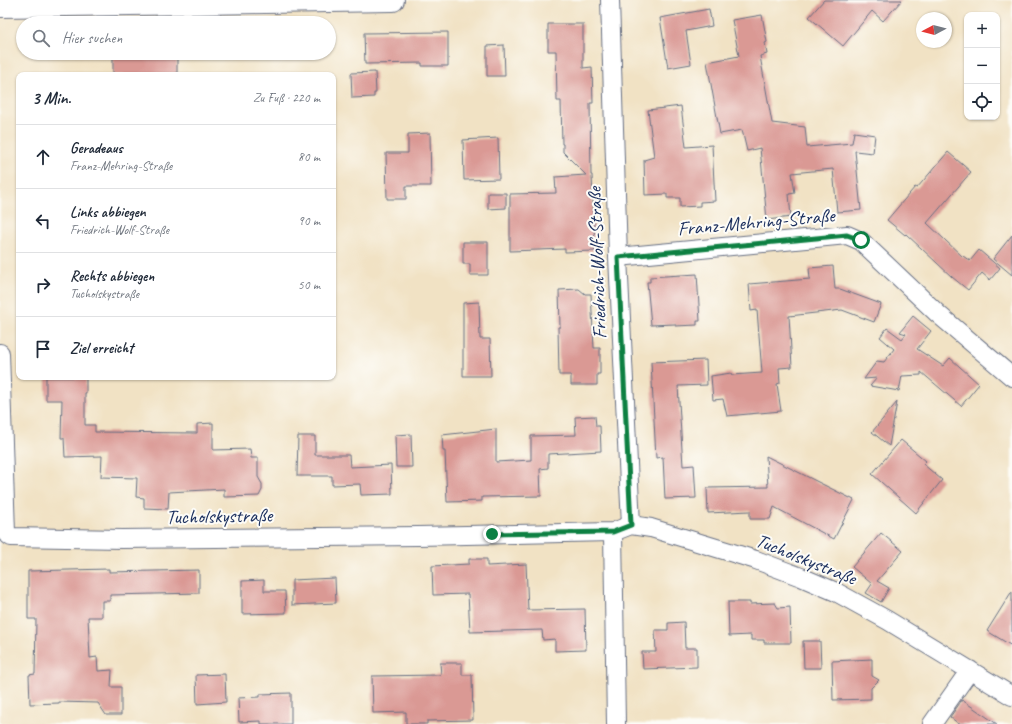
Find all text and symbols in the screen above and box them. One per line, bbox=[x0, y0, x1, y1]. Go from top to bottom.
north arrow bbox=[916, 12, 952, 48]
map controls bbox=[964, 12, 1000, 120]
button: + bbox=[964, 12, 1000, 48]
search box bbox=[16, 16, 336, 60]
icon: search bbox=[30, 27, 52, 49]
text: Hier suchen bbox=[62, 29, 122, 48]
button: − bbox=[964, 48, 1000, 84]
button: locate bbox=[964, 84, 1000, 120]
text: 3 Min. bbox=[32, 88, 71, 109]
text: Zu Fuß · 220 m bbox=[253, 90, 320, 106]
text: Geradeaus bbox=[70, 139, 123, 158]
icon: ahead bbox=[32, 146, 54, 168]
text: 80 m bbox=[298, 149, 320, 165]
text: Franz-Mehring-Straße bbox=[70, 158, 172, 174]
street label: Friedrich-Wolf-Straße bbox=[582, 185, 612, 340]
text: Links abbiegen bbox=[70, 203, 146, 222]
street label: Franz-Mehring-Straße bbox=[676, 203, 837, 241]
icon: left bbox=[32, 210, 54, 232]
text: 90 m bbox=[298, 213, 320, 229]
text: Friedrich-Wolf-Straße bbox=[70, 222, 169, 238]
route start bbox=[852, 231, 870, 249]
text: Rechts abbiegen bbox=[70, 267, 154, 286]
icon: right bbox=[32, 274, 54, 296]
text: 50 m bbox=[298, 277, 320, 293]
text: Tucholskystraße bbox=[70, 286, 139, 302]
icon: arrive bbox=[32, 338, 54, 360]
text: Ziel erreicht bbox=[70, 339, 133, 358]
street label: Tucholskystraße bbox=[166, 503, 274, 529]
route end bbox=[483, 525, 501, 543]
street label: Tucholskystraße bbox=[752, 528, 861, 591]

